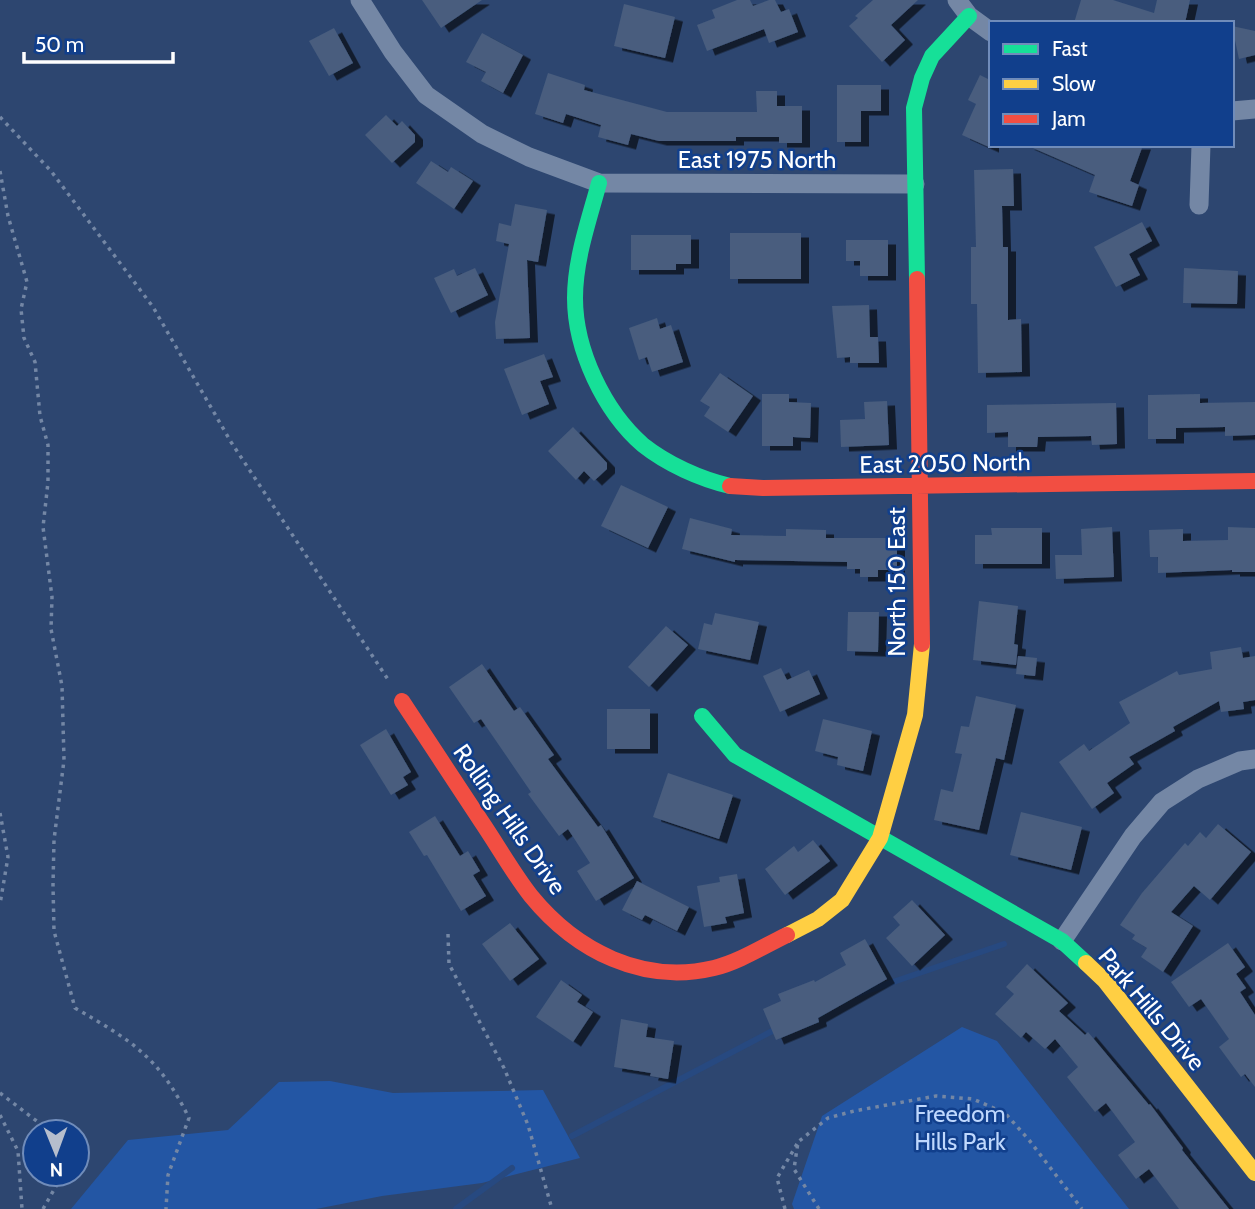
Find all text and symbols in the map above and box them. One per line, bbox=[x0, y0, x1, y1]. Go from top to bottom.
scale bar bbox=[24, 21, 173, 65]
legend bbox=[989, 21, 1234, 147]
text: 50 m bbox=[35, 32, 84, 57]
text: Fast bbox=[1052, 36, 1088, 61]
text: Slow bbox=[1052, 71, 1096, 96]
text: Jam bbox=[1051, 106, 1086, 131]
street label: East 1975 North bbox=[678, 145, 836, 174]
street label: East 2050 North bbox=[859, 447, 1031, 479]
street label: North 150 East bbox=[882, 507, 911, 657]
street label: Rolling Hills Drive bbox=[447, 738, 573, 900]
street label: Park Hills Drive bbox=[1092, 942, 1212, 1076]
park label: Freedom Hills Park bbox=[914, 1099, 1006, 1156]
north arrow bbox=[21, 1118, 91, 1188]
text: N bbox=[49, 1158, 63, 1181]

